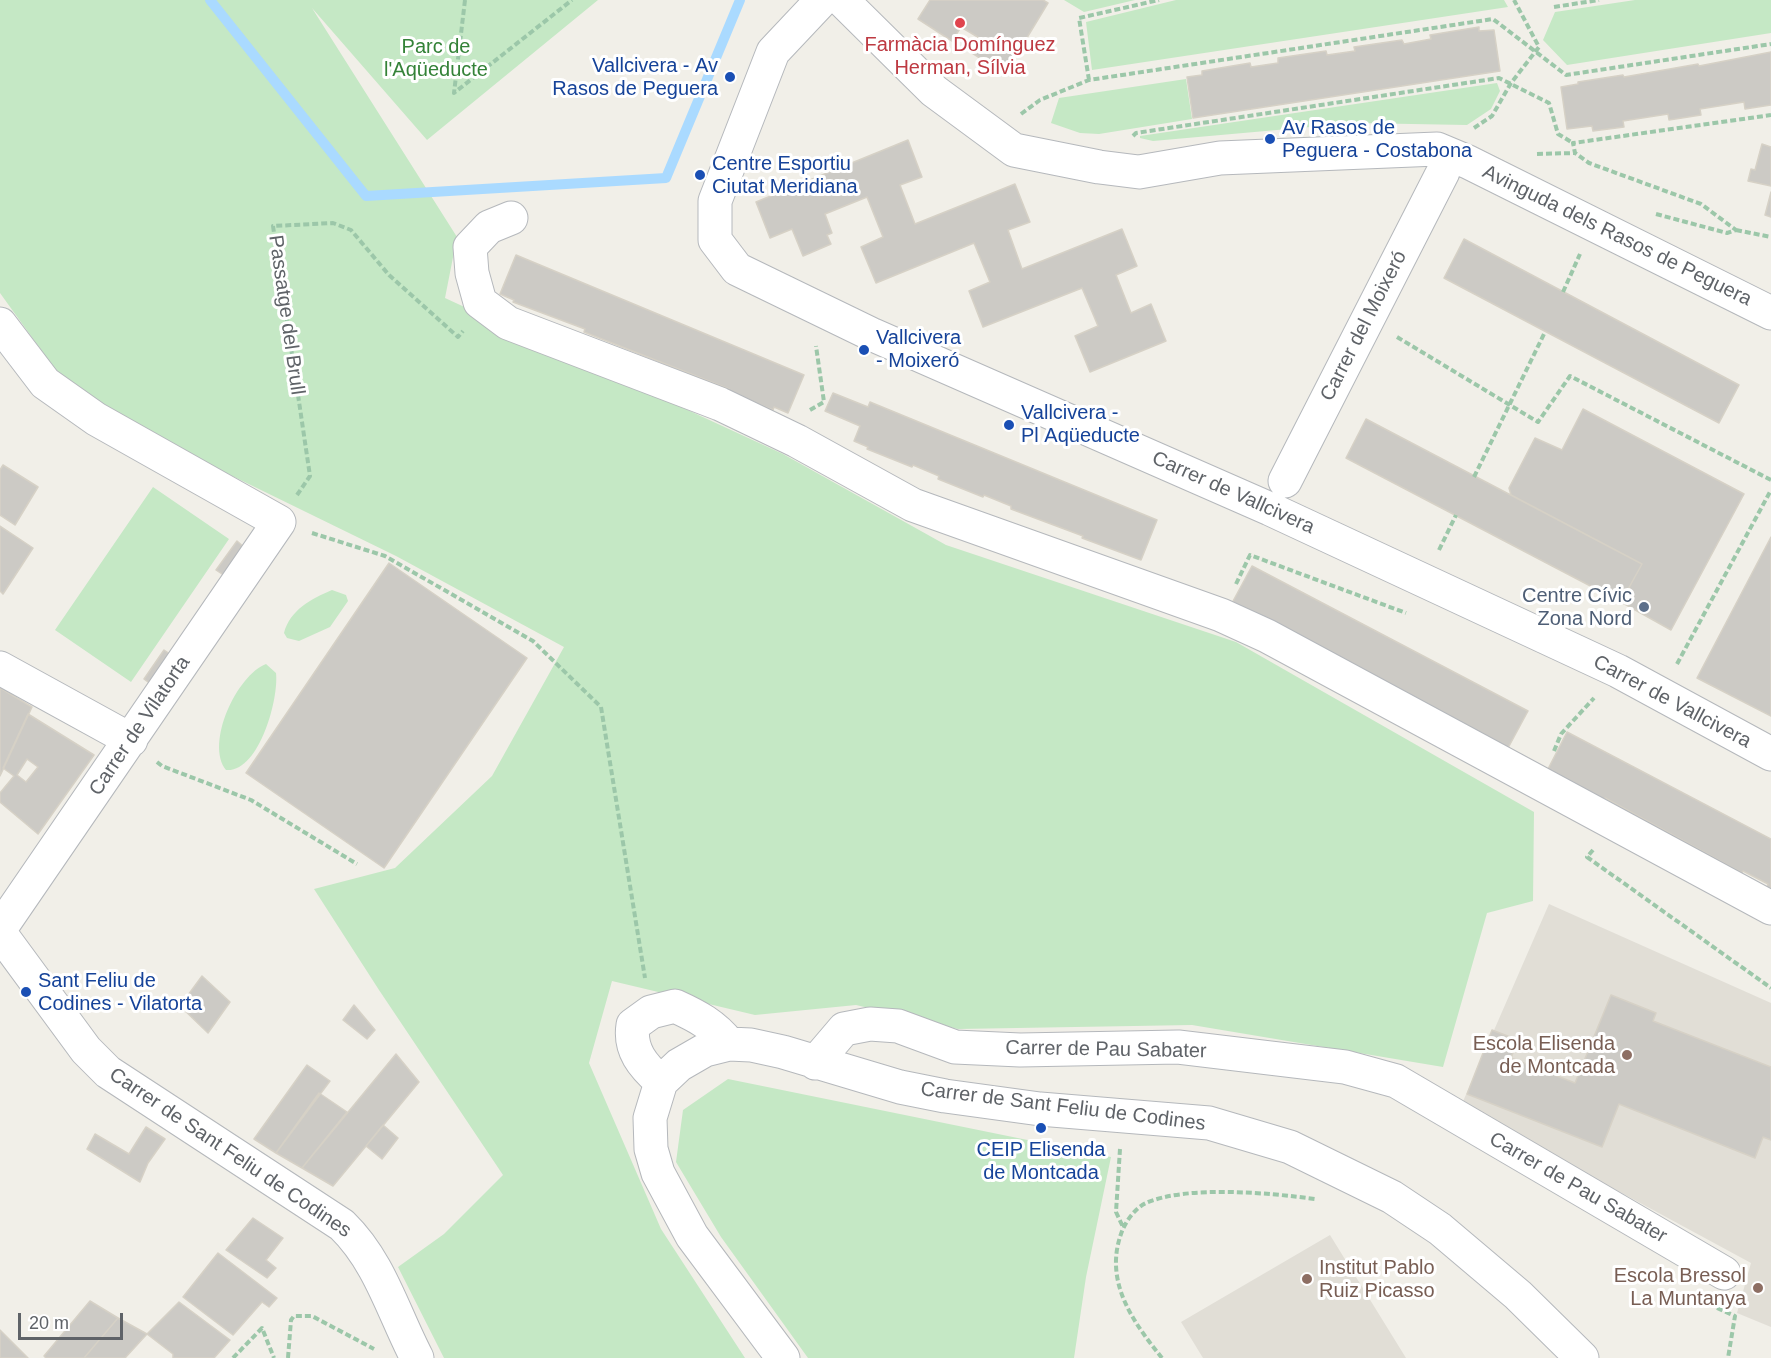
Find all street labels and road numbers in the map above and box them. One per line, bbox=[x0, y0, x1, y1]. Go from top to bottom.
street label: Avinguda dels Rasos de Peguera bbox=[1478, 160, 1756, 312]
street label: Passatge del Brull bbox=[263, 234, 309, 396]
street label: Carrer del Moixeró bbox=[1316, 247, 1412, 405]
street label: Carrer de Vallcivera bbox=[1148, 446, 1318, 540]
street label: Carrer de Vallcivera bbox=[1589, 650, 1755, 754]
street label: Carrer de Vilatorta bbox=[84, 652, 196, 800]
street label: Carrer de Pau Sabater bbox=[1005, 1036, 1207, 1064]
street label: Carrer de Sant Feliu de Codines bbox=[104, 1063, 356, 1243]
street label: Carrer de Sant Feliu de Codines bbox=[919, 1078, 1207, 1136]
street label: Carrer de Pau Sabater bbox=[1485, 1127, 1671, 1249]

